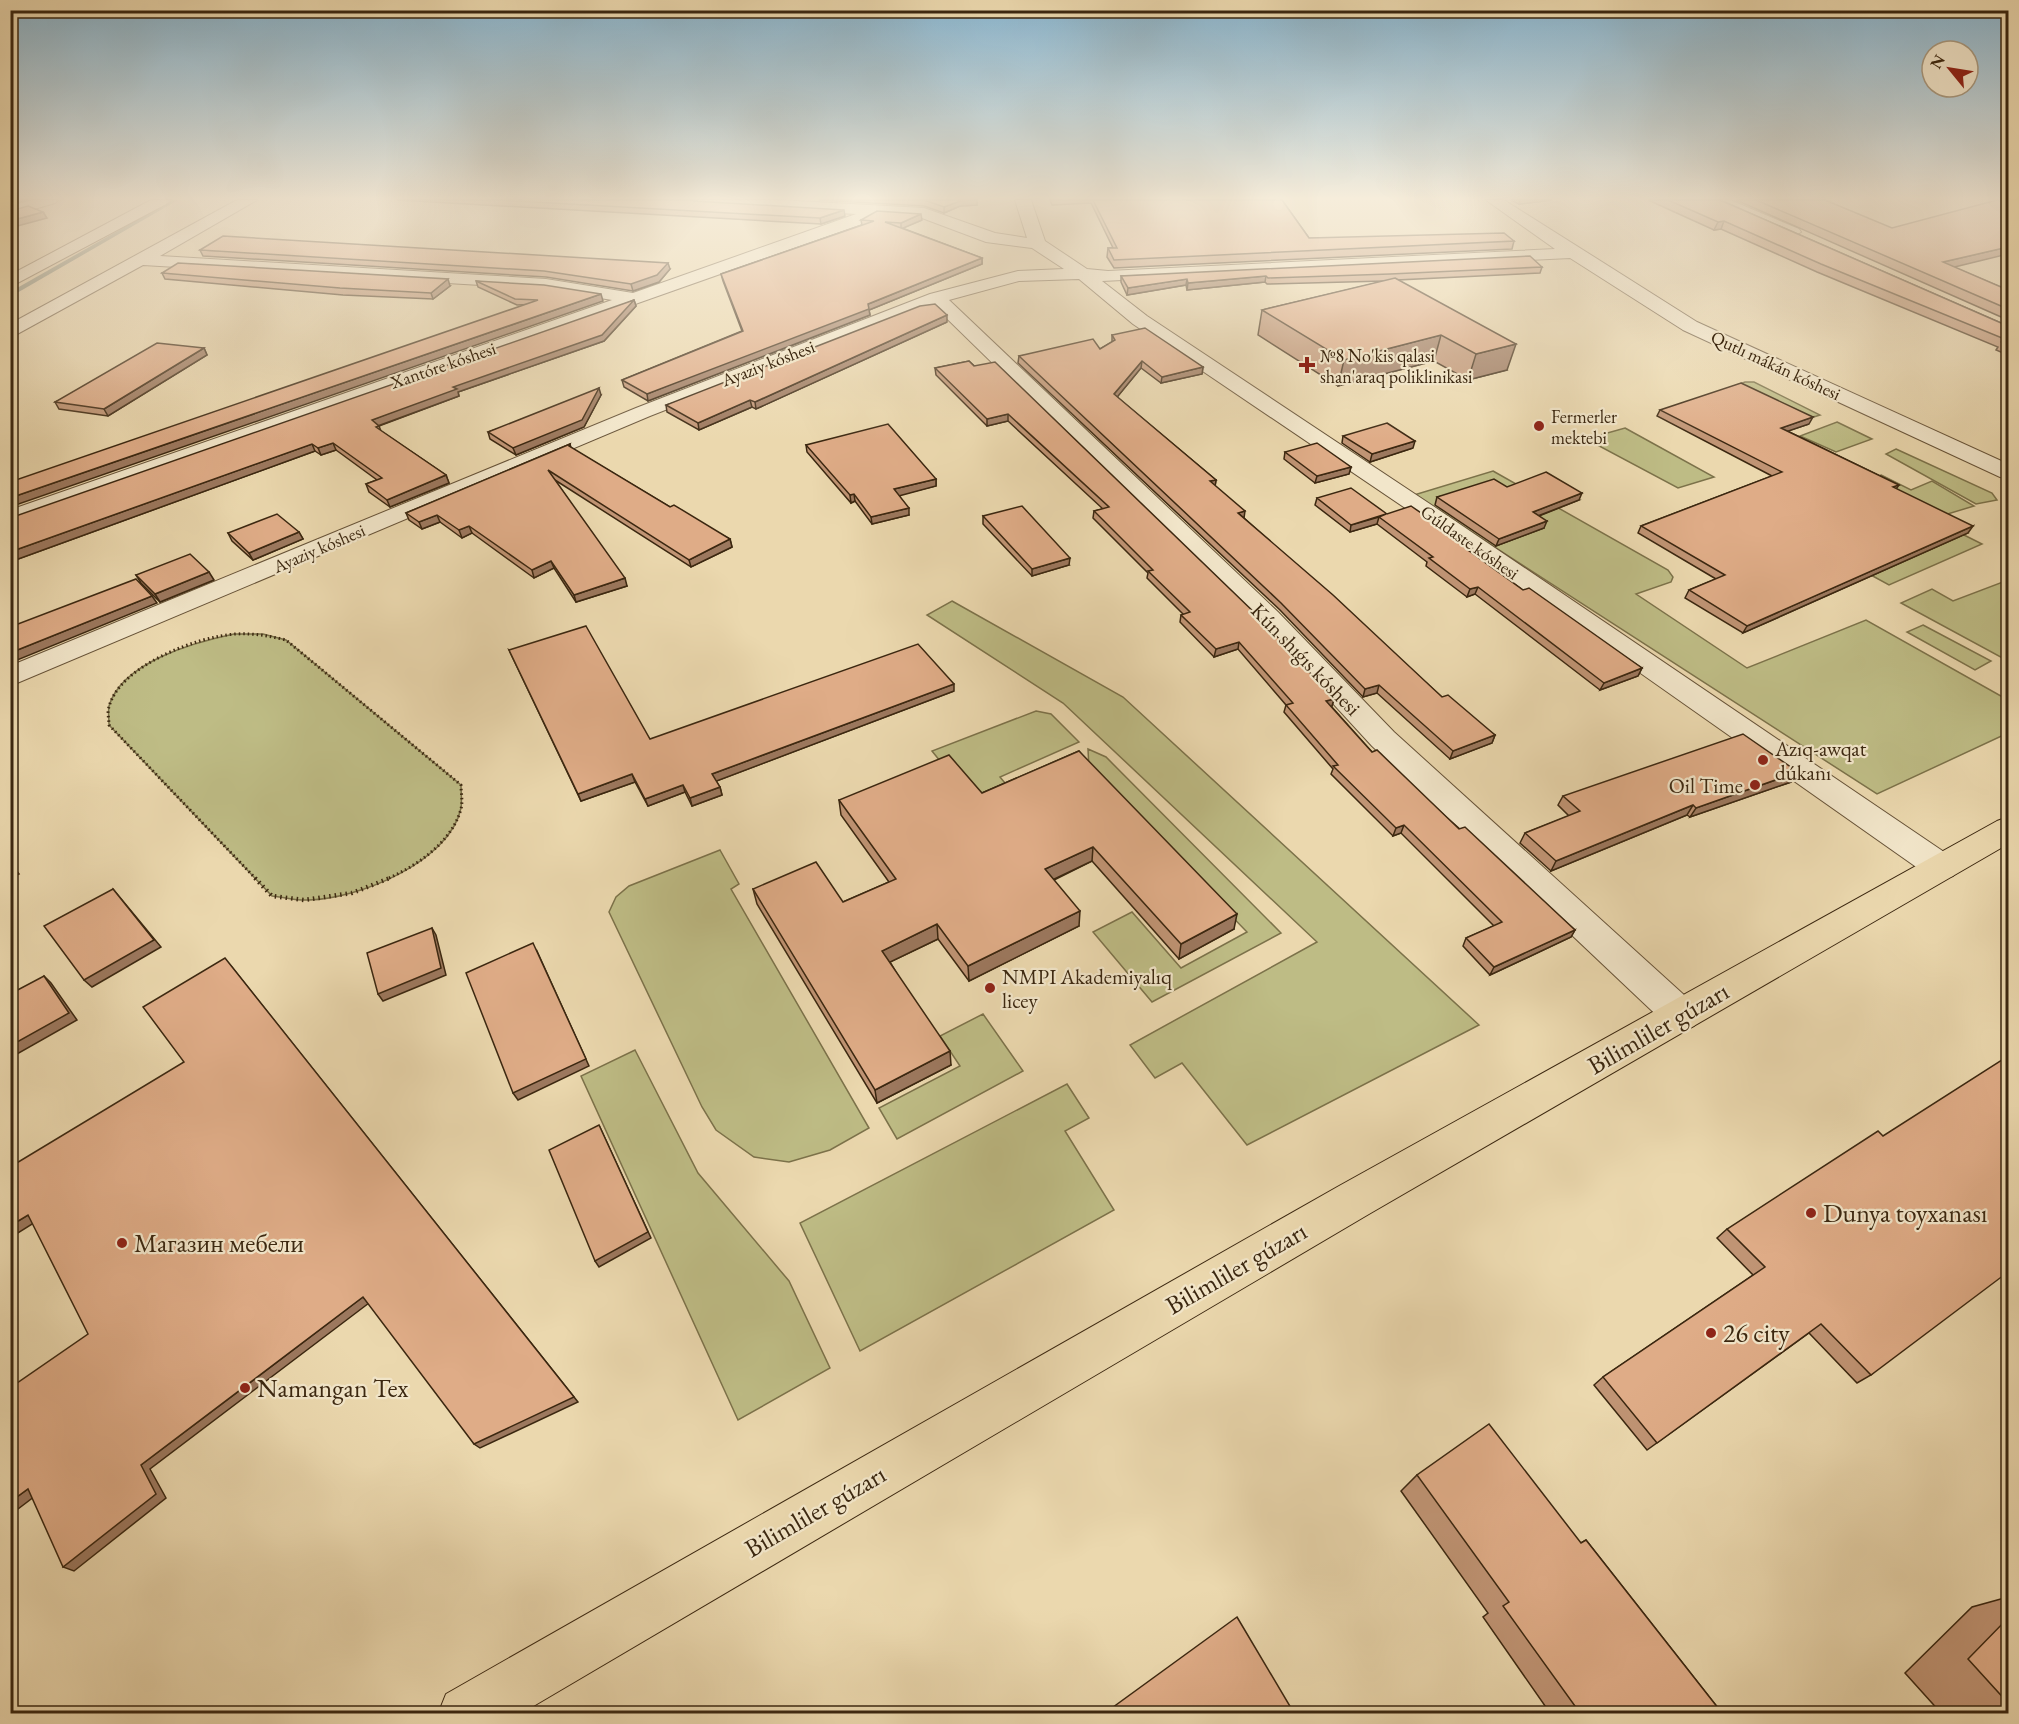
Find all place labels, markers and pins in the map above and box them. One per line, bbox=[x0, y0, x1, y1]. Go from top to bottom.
place label: №8 No'kis qalasi shan'araq poliklinikasi bbox=[1320, 344, 1473, 388]
marker: №8 No'kis qalasi shan'araq poliklinikasi bbox=[1298, 356, 1316, 374]
place label: Fermerler mektebi bbox=[1551, 405, 1617, 449]
marker: Fermerler mektebi bbox=[1532, 419, 1546, 433]
place label: Azıq-awqat dúkanı bbox=[1774, 735, 1867, 786]
marker: Azıq-awqat dúkanı bbox=[1756, 753, 1770, 767]
place label: Oil Time bbox=[1669, 772, 1743, 799]
marker: Oil Time bbox=[1748, 778, 1762, 792]
place label: NMPI Akademiyalıq licey bbox=[1002, 963, 1172, 1014]
marker: NMPI Akademiyalıq licey bbox=[983, 981, 997, 995]
place label: Dunya toyxanası bbox=[1823, 1196, 1987, 1230]
marker: Dunya toyxanası bbox=[1804, 1206, 1818, 1220]
place label: Магазин мебели bbox=[134, 1226, 304, 1260]
marker: Магазин мебели bbox=[115, 1236, 129, 1250]
place label: 26 city bbox=[1723, 1316, 1790, 1350]
marker: 26 city bbox=[1704, 1326, 1718, 1340]
place label: Namangan Tex bbox=[257, 1371, 409, 1405]
marker: Namangan Tex bbox=[238, 1381, 252, 1395]

